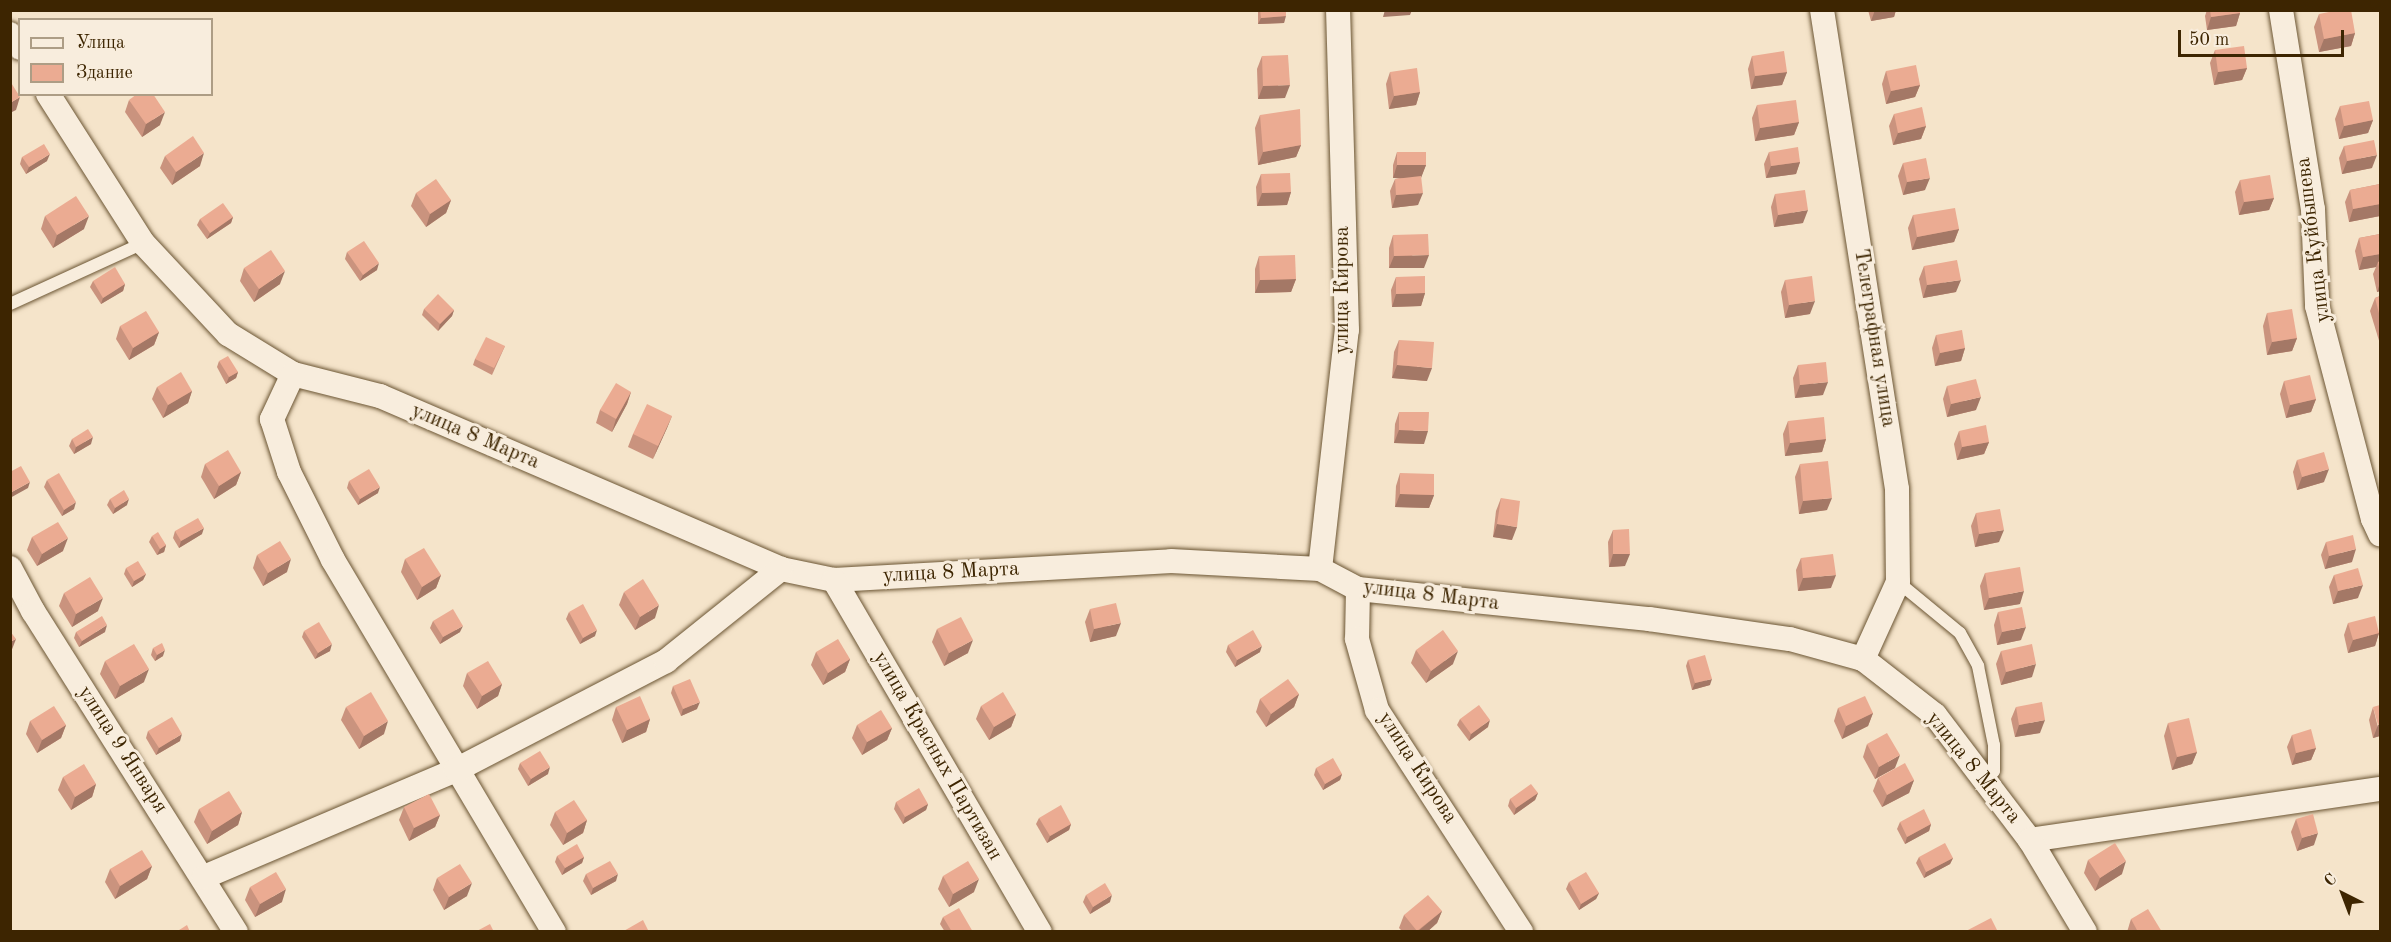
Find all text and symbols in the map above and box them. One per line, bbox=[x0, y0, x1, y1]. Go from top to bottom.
legend bbox=[18, 18, 213, 96]
scale bar bbox=[2181, 18, 2348, 56]
text: 50 m bbox=[2189, 31, 2229, 49]
text: Улица bbox=[76, 34, 125, 52]
text: Здание bbox=[76, 64, 133, 82]
street label: улица Куйбышева bbox=[2291, 156, 2337, 324]
street label: улица Кирова bbox=[1330, 226, 1356, 354]
street label: Телеграфная улица bbox=[1847, 247, 1901, 429]
street label: улица 8 Марта bbox=[407, 399, 543, 475]
street label: улица 8 Марта bbox=[882, 557, 1020, 589]
street label: улица 8 Марта bbox=[1362, 575, 1500, 617]
street label: улица Красных Партизан bbox=[867, 647, 1007, 865]
street label: улица 9 Января bbox=[71, 681, 173, 819]
street label: улица Кирова bbox=[1372, 707, 1462, 829]
street label: улица 8 Марта bbox=[1920, 707, 2026, 829]
north arrow bbox=[2313, 864, 2373, 924]
text: С bbox=[2322, 871, 2340, 890]

